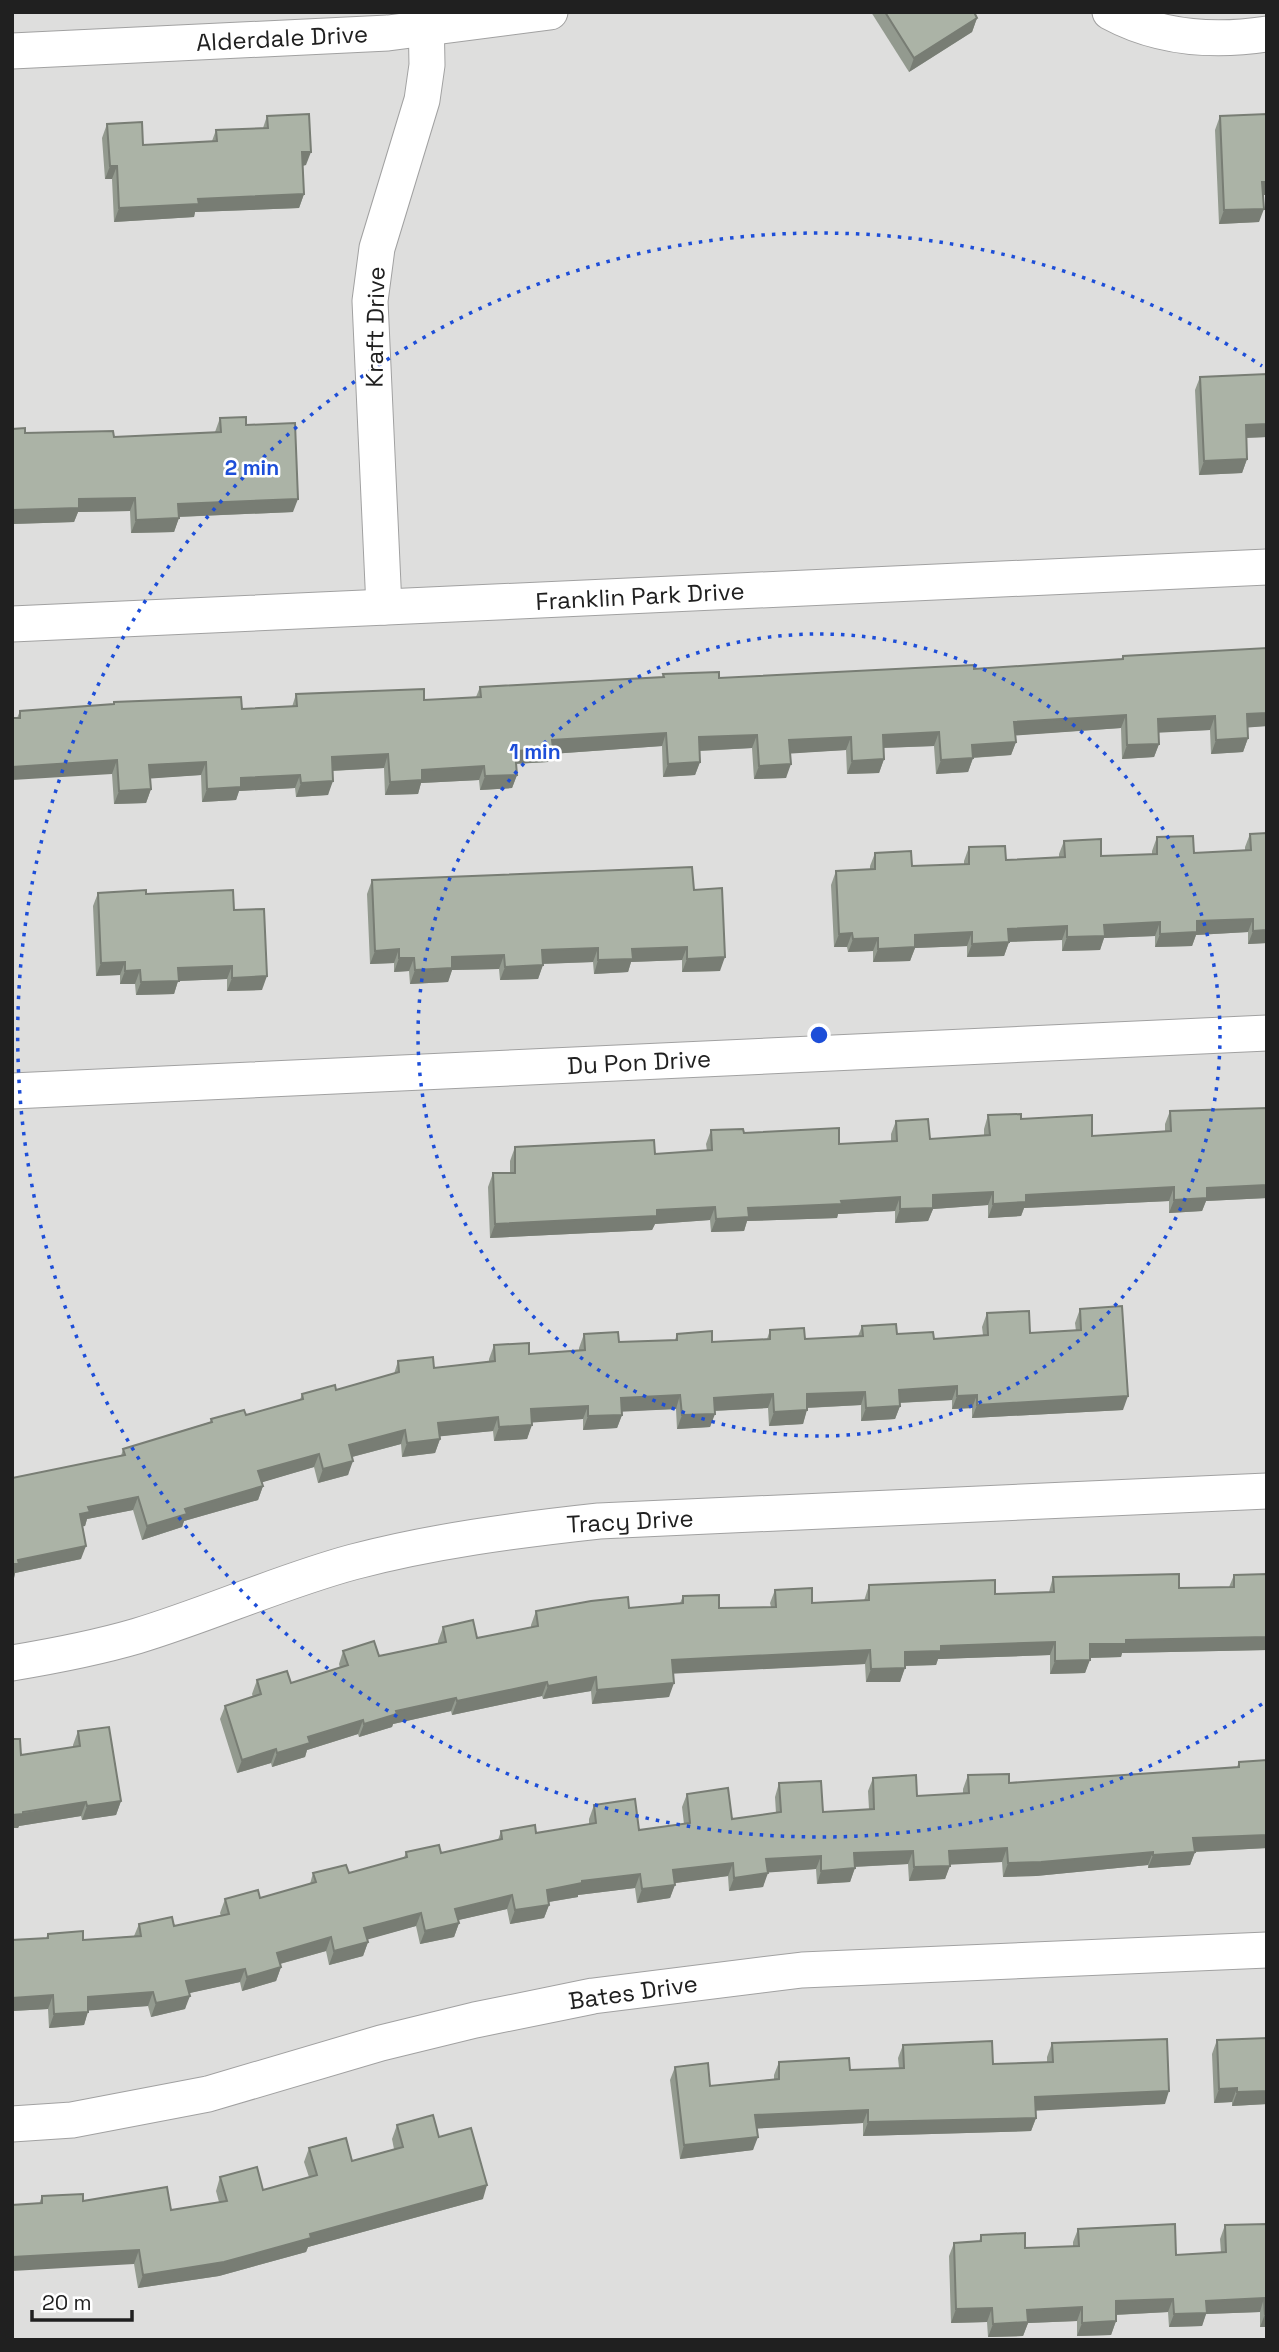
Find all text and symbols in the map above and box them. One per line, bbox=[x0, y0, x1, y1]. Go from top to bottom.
street label: Alderdale Drive bbox=[195, 18, 369, 58]
street label: Kraft Drive bbox=[358, 266, 392, 388]
text: 2 min bbox=[225, 454, 279, 481]
street label: Franklin Park Drive bbox=[535, 575, 745, 617]
text: 1 min bbox=[509, 738, 561, 765]
centre of rings bbox=[807, 1023, 831, 1047]
street label: Du Pon Drive bbox=[566, 1043, 712, 1081]
street label: Tracy Drive bbox=[566, 1502, 694, 1540]
street label: Bates Drive bbox=[566, 1968, 700, 2016]
scale bar bbox=[32, 2278, 131, 2322]
text: 20 m bbox=[42, 2289, 92, 2316]

